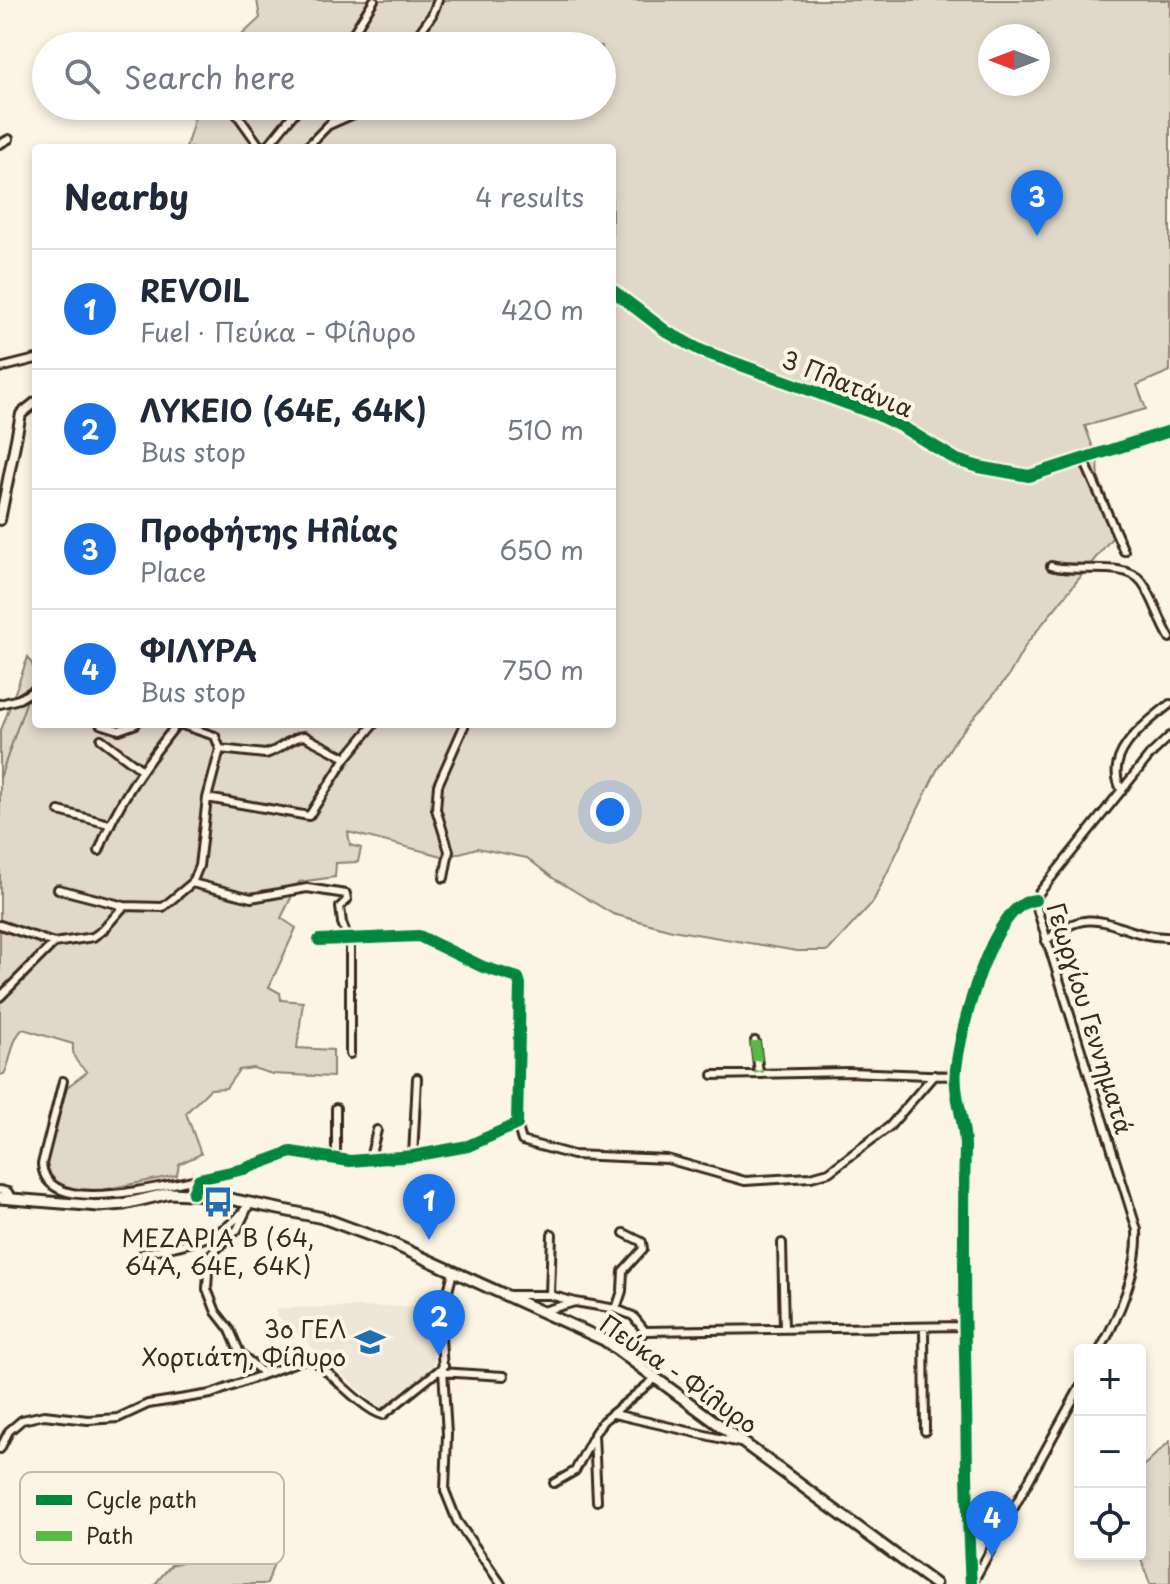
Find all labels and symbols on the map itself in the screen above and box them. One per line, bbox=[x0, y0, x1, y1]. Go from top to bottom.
north arrow bbox=[978, 24, 1050, 96]
pin: 3 bbox=[1011, 170, 1063, 236]
street label: 3 Πλατάνια bbox=[777, 340, 919, 426]
your location bbox=[590, 792, 630, 832]
street label: Γεωργίου Γεννηματά bbox=[1039, 898, 1143, 1138]
pin: 1 bbox=[403, 1174, 455, 1240]
bus stop icon: ΜΕΖΑΡΙΑ B (64, 64Α, 64Ε, 64Κ) bbox=[201, 1185, 235, 1219]
place label: ΜΕΖΑΡΙΑ B (64, 64Α, 64Ε, 64Κ) bbox=[122, 1219, 314, 1283]
pin: 2 bbox=[413, 1290, 465, 1356]
street label: Πεύκα - Φίλυρο bbox=[592, 1305, 766, 1441]
place label: 3ο ΓΕΛ Χορτιάτη, Φίλυρο bbox=[141, 1310, 346, 1374]
school or university icon: 3ο ΓΕΛ Χορτιάτη, Φίλυρο bbox=[353, 1325, 387, 1359]
legend bbox=[20, 1472, 284, 1564]
text: Cycle path bbox=[86, 1482, 197, 1515]
pin: 4 bbox=[966, 1491, 1018, 1557]
text: Path bbox=[86, 1518, 134, 1551]

